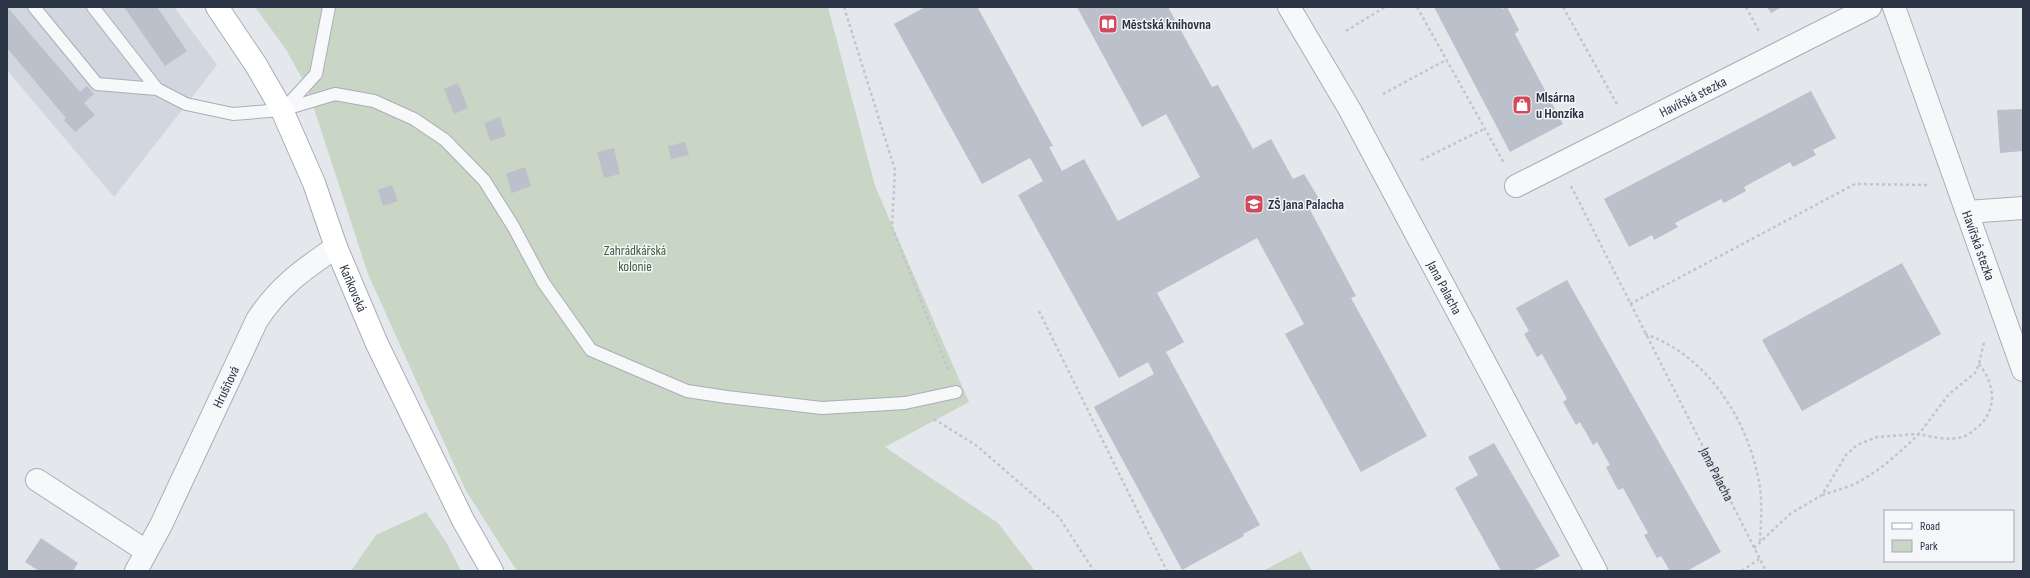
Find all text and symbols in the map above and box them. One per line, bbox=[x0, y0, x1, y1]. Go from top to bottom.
library icon: Městská knihovna bbox=[1097, 13, 1119, 35]
place label: Městská knihovna bbox=[1122, 16, 1211, 33]
street label: Havířská stezka bbox=[1657, 73, 1729, 121]
place label: Mlsárna u Honzíka bbox=[1536, 89, 1584, 122]
shop icon: Mlsárna u Honzíka bbox=[1511, 94, 1533, 116]
school or university icon: ZŠ Jana Palacha bbox=[1243, 193, 1265, 215]
place label: ZŠ Jana Palacha bbox=[1268, 196, 1344, 213]
street label: Havířská stezka bbox=[1958, 208, 1998, 283]
park label: Zahrádkářská kolonie bbox=[604, 242, 666, 275]
street label: Jana Palacha bbox=[1423, 257, 1465, 317]
street label: Kaňkovská bbox=[335, 262, 370, 315]
street label: Hrušňová bbox=[209, 363, 243, 411]
street label: Jana Palacha bbox=[1695, 444, 1737, 504]
legend bbox=[1884, 510, 2014, 562]
text: Road bbox=[1920, 519, 1940, 534]
text: Park bbox=[1920, 539, 1938, 554]

